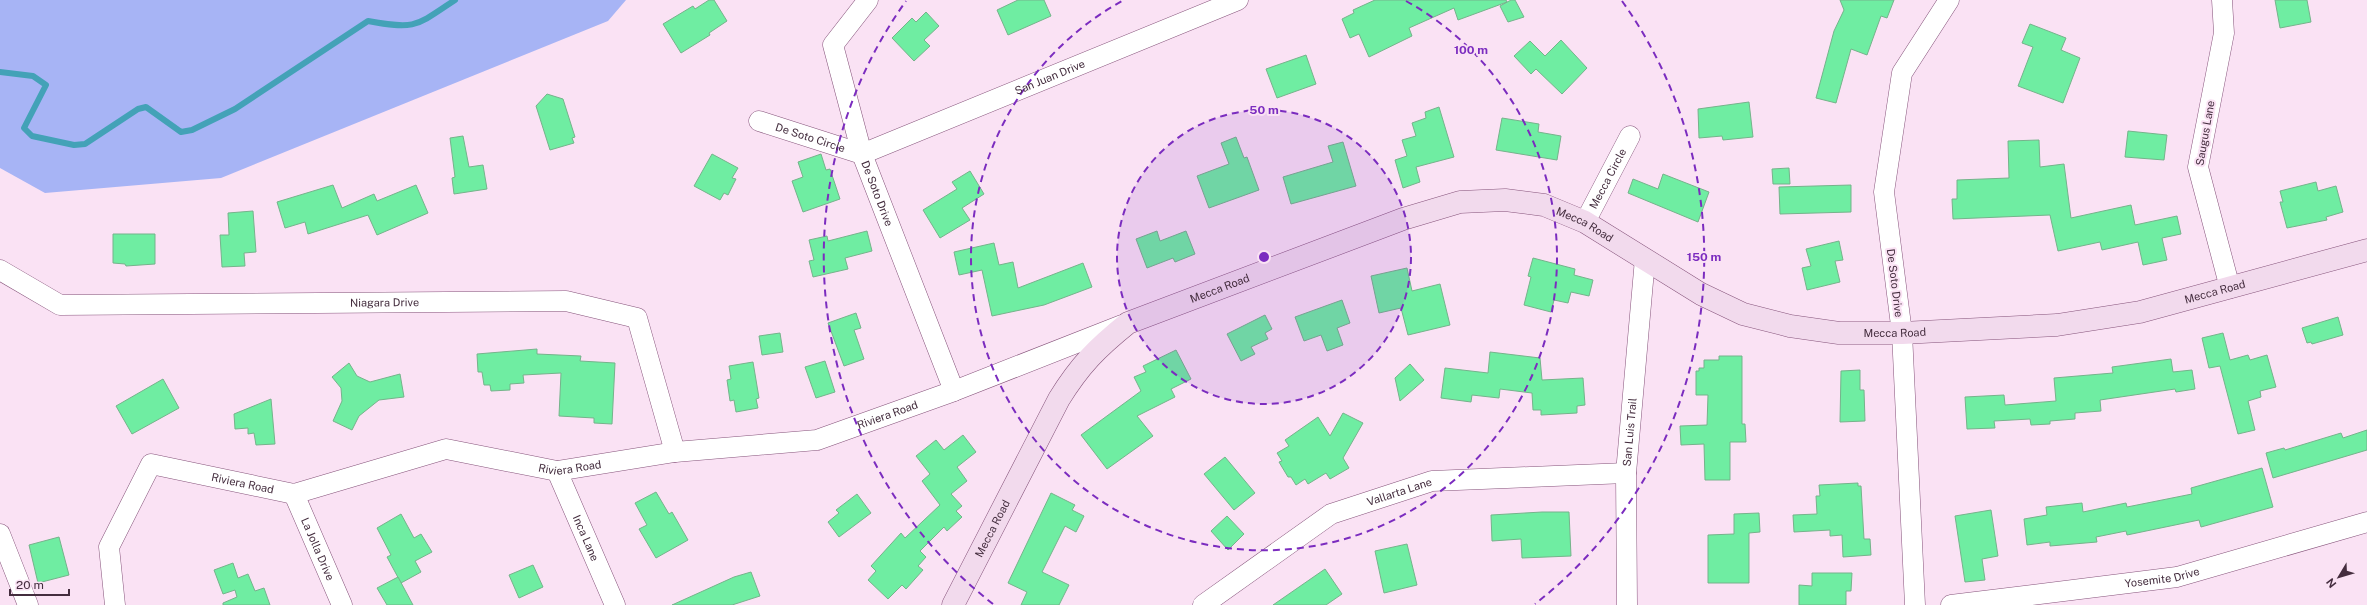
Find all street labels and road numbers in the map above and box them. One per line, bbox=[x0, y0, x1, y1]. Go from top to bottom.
street label: San Juan Drive bbox=[1013, 57, 1087, 97]
street label: Saugus Lane bbox=[2193, 100, 2217, 166]
street label: De Soto Circle bbox=[774, 121, 847, 154]
street label: Mecca Circle bbox=[1587, 146, 1628, 211]
street label: De Soto Drive bbox=[859, 159, 895, 228]
street label: Mecca Road bbox=[1555, 205, 1615, 244]
street label: De Soto Drive bbox=[1885, 248, 1905, 318]
street label: Mecca Road bbox=[1188, 272, 1251, 305]
street label: Mecca Road bbox=[2183, 278, 2247, 306]
street label: Niagara Drive bbox=[350, 296, 419, 309]
street label: Mecca Road bbox=[1863, 326, 1926, 339]
street label: San Luis Trail bbox=[1621, 397, 1639, 467]
street label: Riviera Road bbox=[856, 398, 919, 431]
street label: Riviera Road bbox=[537, 458, 602, 477]
street label: Riviera Road bbox=[210, 471, 275, 496]
street label: Vallarta Lane bbox=[1365, 475, 1433, 508]
street label: Mecca Road bbox=[973, 498, 1012, 559]
street label: Inca Lane bbox=[571, 513, 601, 563]
street label: La Jolla Drive bbox=[299, 516, 337, 582]
street label: Yosemite Drive bbox=[2124, 565, 2201, 589]

